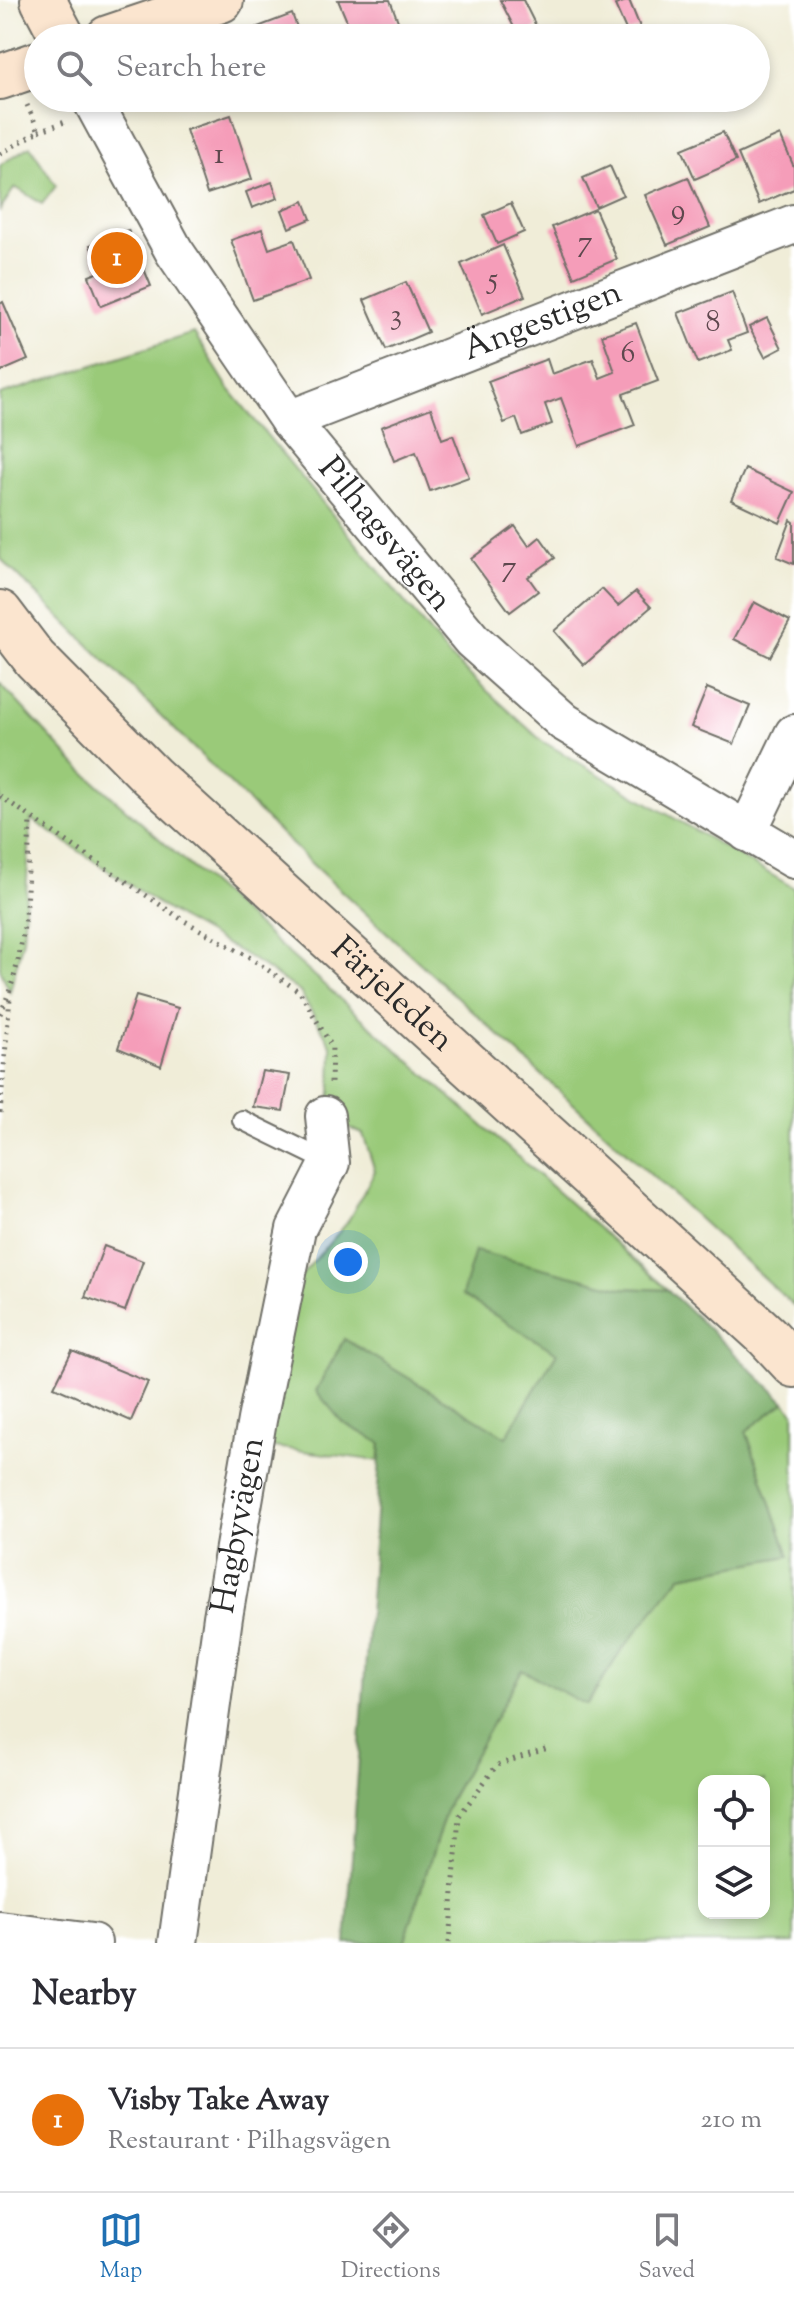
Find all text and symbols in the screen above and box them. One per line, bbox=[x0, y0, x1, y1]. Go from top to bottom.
search box bbox=[24, 24, 770, 112]
icon: search bbox=[52, 46, 96, 90]
text: Search here bbox=[116, 47, 266, 90]
house number: 1 bbox=[214, 134, 224, 177]
house number: 9 bbox=[671, 190, 685, 233]
house number: 7 bbox=[577, 222, 593, 265]
pin: 1 bbox=[91, 228, 143, 288]
house number: 5 bbox=[486, 259, 498, 302]
street label: Ängestigen bbox=[456, 269, 629, 375]
house number: 3 bbox=[390, 295, 402, 338]
house number: 8 bbox=[706, 302, 721, 345]
house number: 6 bbox=[621, 333, 635, 376]
street label: Pilhagsvägen bbox=[306, 447, 464, 623]
house number: 7 bbox=[501, 547, 517, 590]
street label: Färjeleden bbox=[319, 926, 464, 1064]
your location bbox=[328, 1242, 368, 1282]
street label: Hagbyvägen bbox=[199, 1433, 278, 1617]
map controls bbox=[698, 1775, 770, 1919]
button: locate bbox=[698, 1775, 770, 1847]
button: layers bbox=[698, 1847, 770, 1919]
text: Nearby bbox=[32, 1971, 137, 2020]
text: Visby Take Away bbox=[108, 2080, 329, 2123]
text: 1 bbox=[54, 2102, 62, 2139]
text: 210 m bbox=[700, 2102, 762, 2139]
text: Restaurant · Pilhagsvägen bbox=[108, 2123, 391, 2160]
tab: Map bbox=[99, 2208, 143, 2288]
tab: Directions bbox=[341, 2208, 440, 2288]
tab: Saved bbox=[638, 2208, 695, 2288]

